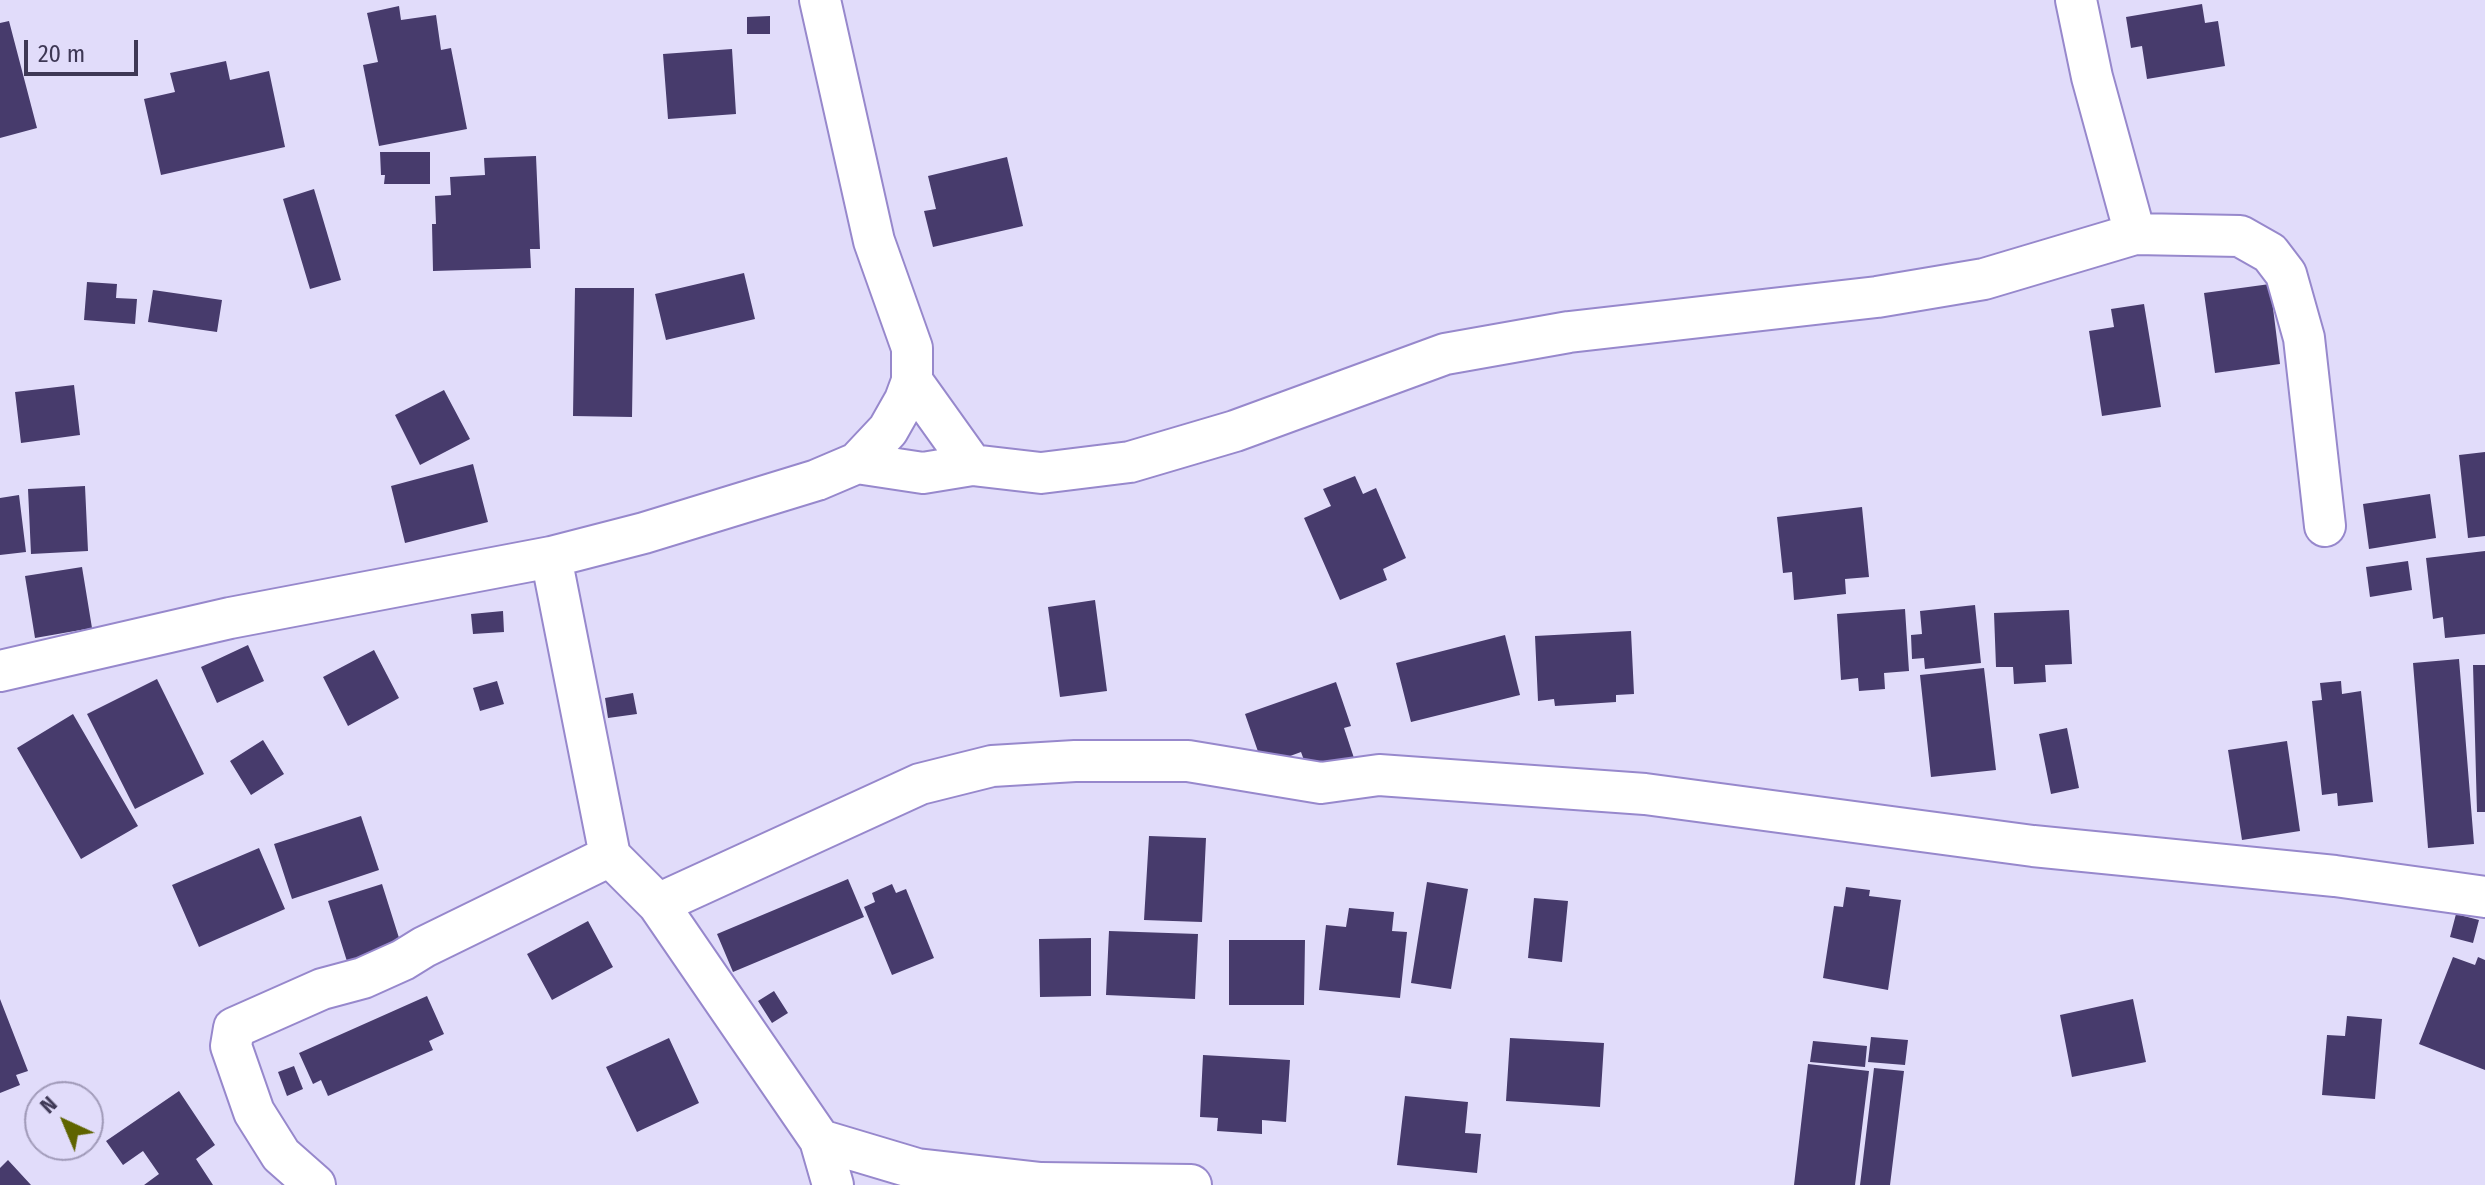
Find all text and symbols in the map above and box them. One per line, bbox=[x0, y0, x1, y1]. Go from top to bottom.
scale bar bbox=[28, 24, 142, 74]
text: 20 m bbox=[38, 40, 85, 68]
north arrow bbox=[24, 1081, 104, 1161]
text: N bbox=[34, 1091, 62, 1119]

